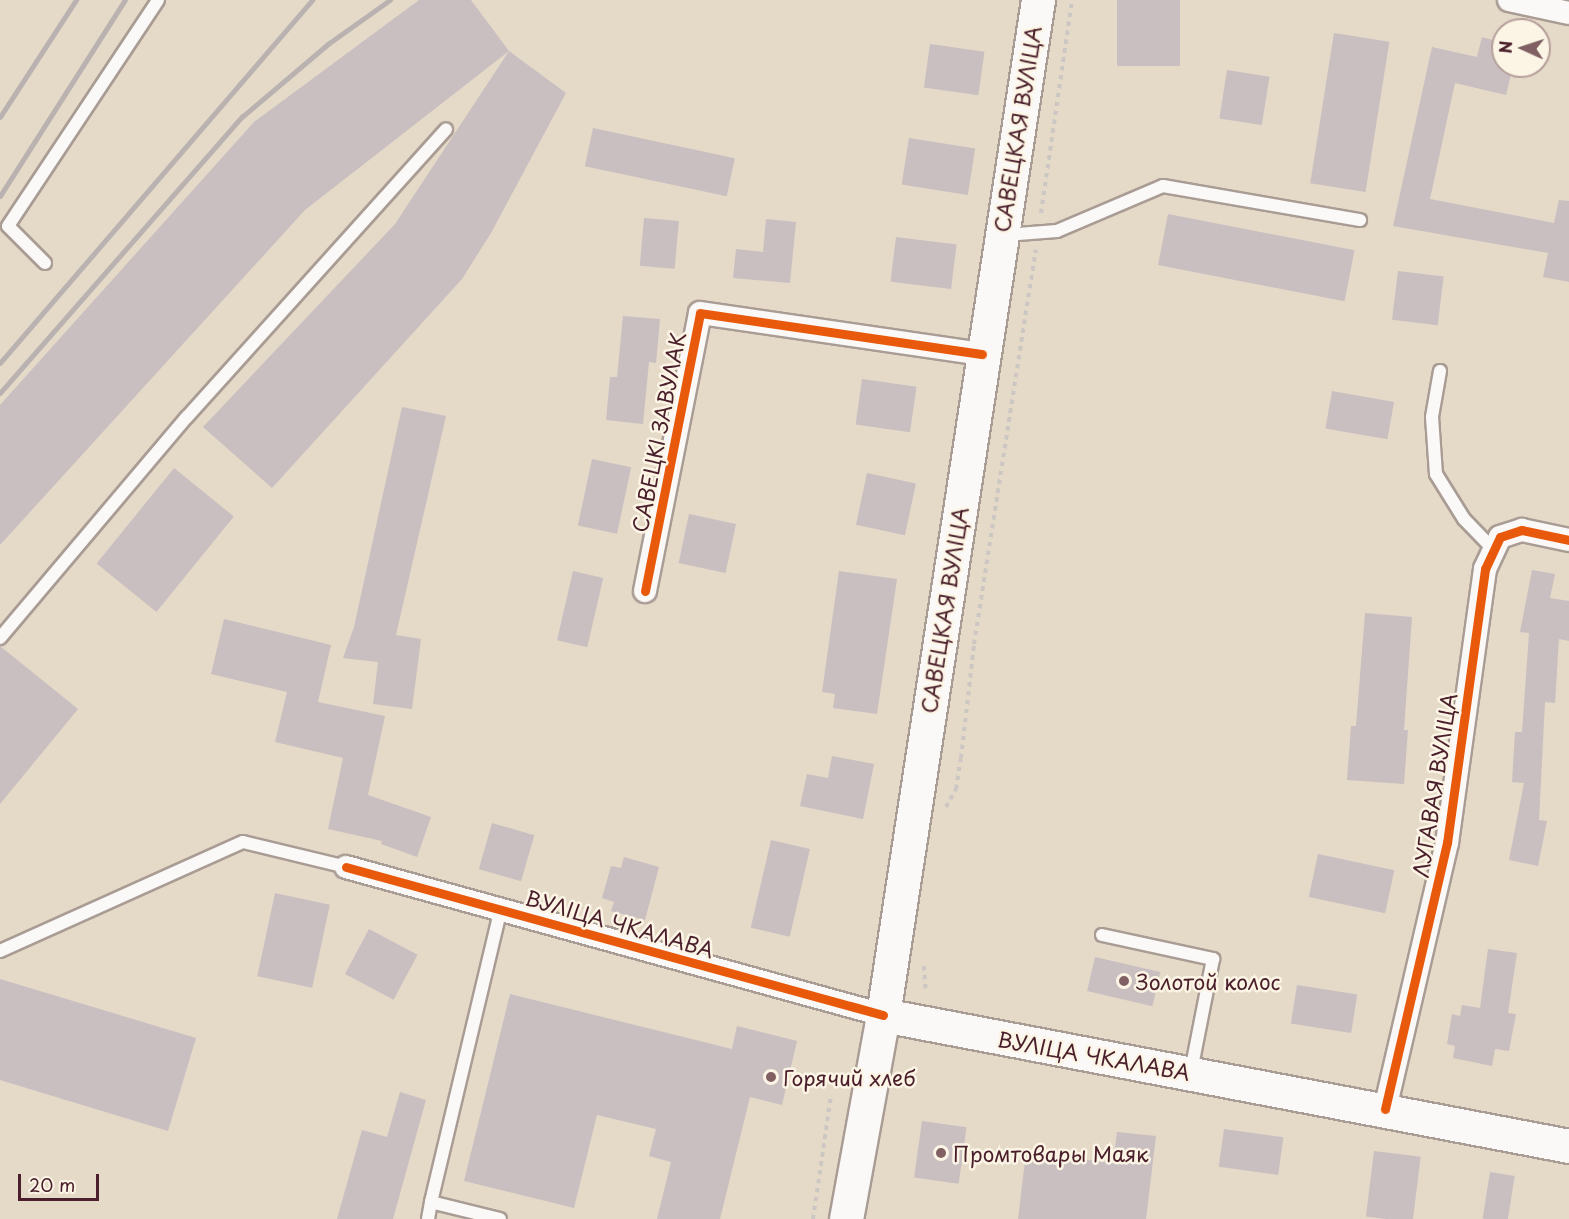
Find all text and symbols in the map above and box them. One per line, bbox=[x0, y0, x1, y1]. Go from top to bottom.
north arrow bbox=[1491, 18, 1551, 78]
street label: САВЕЦКАЯ ВУЛІЦА bbox=[988, 23, 1046, 235]
text: N bbox=[1493, 40, 1517, 54]
street label: САВЕЦКІ ЗАВУЛАК bbox=[626, 329, 690, 535]
street label: САВЕЦКАЯ ВУЛІЦА bbox=[915, 504, 973, 716]
street label: ЛУГАВАЯ ВУЛІЦА bbox=[1407, 691, 1461, 879]
street label: ВУЛІЦА ЧКАЛАВА bbox=[523, 884, 717, 962]
place label: Золотой колос bbox=[1136, 968, 1280, 994]
marker: Золотой колос bbox=[1117, 974, 1131, 988]
street label: ВУЛІЦА ЧКАЛАВА bbox=[996, 1026, 1192, 1084]
place label: Горячий хлеб bbox=[783, 1064, 916, 1090]
marker: Горячий хлеб bbox=[764, 1070, 778, 1084]
place label: Промтовары Маяк bbox=[953, 1140, 1148, 1166]
marker: Промтовары Маяк bbox=[934, 1146, 948, 1160]
scale bar bbox=[21, 1162, 102, 1200]
text: 20 m bbox=[29, 1171, 75, 1198]

